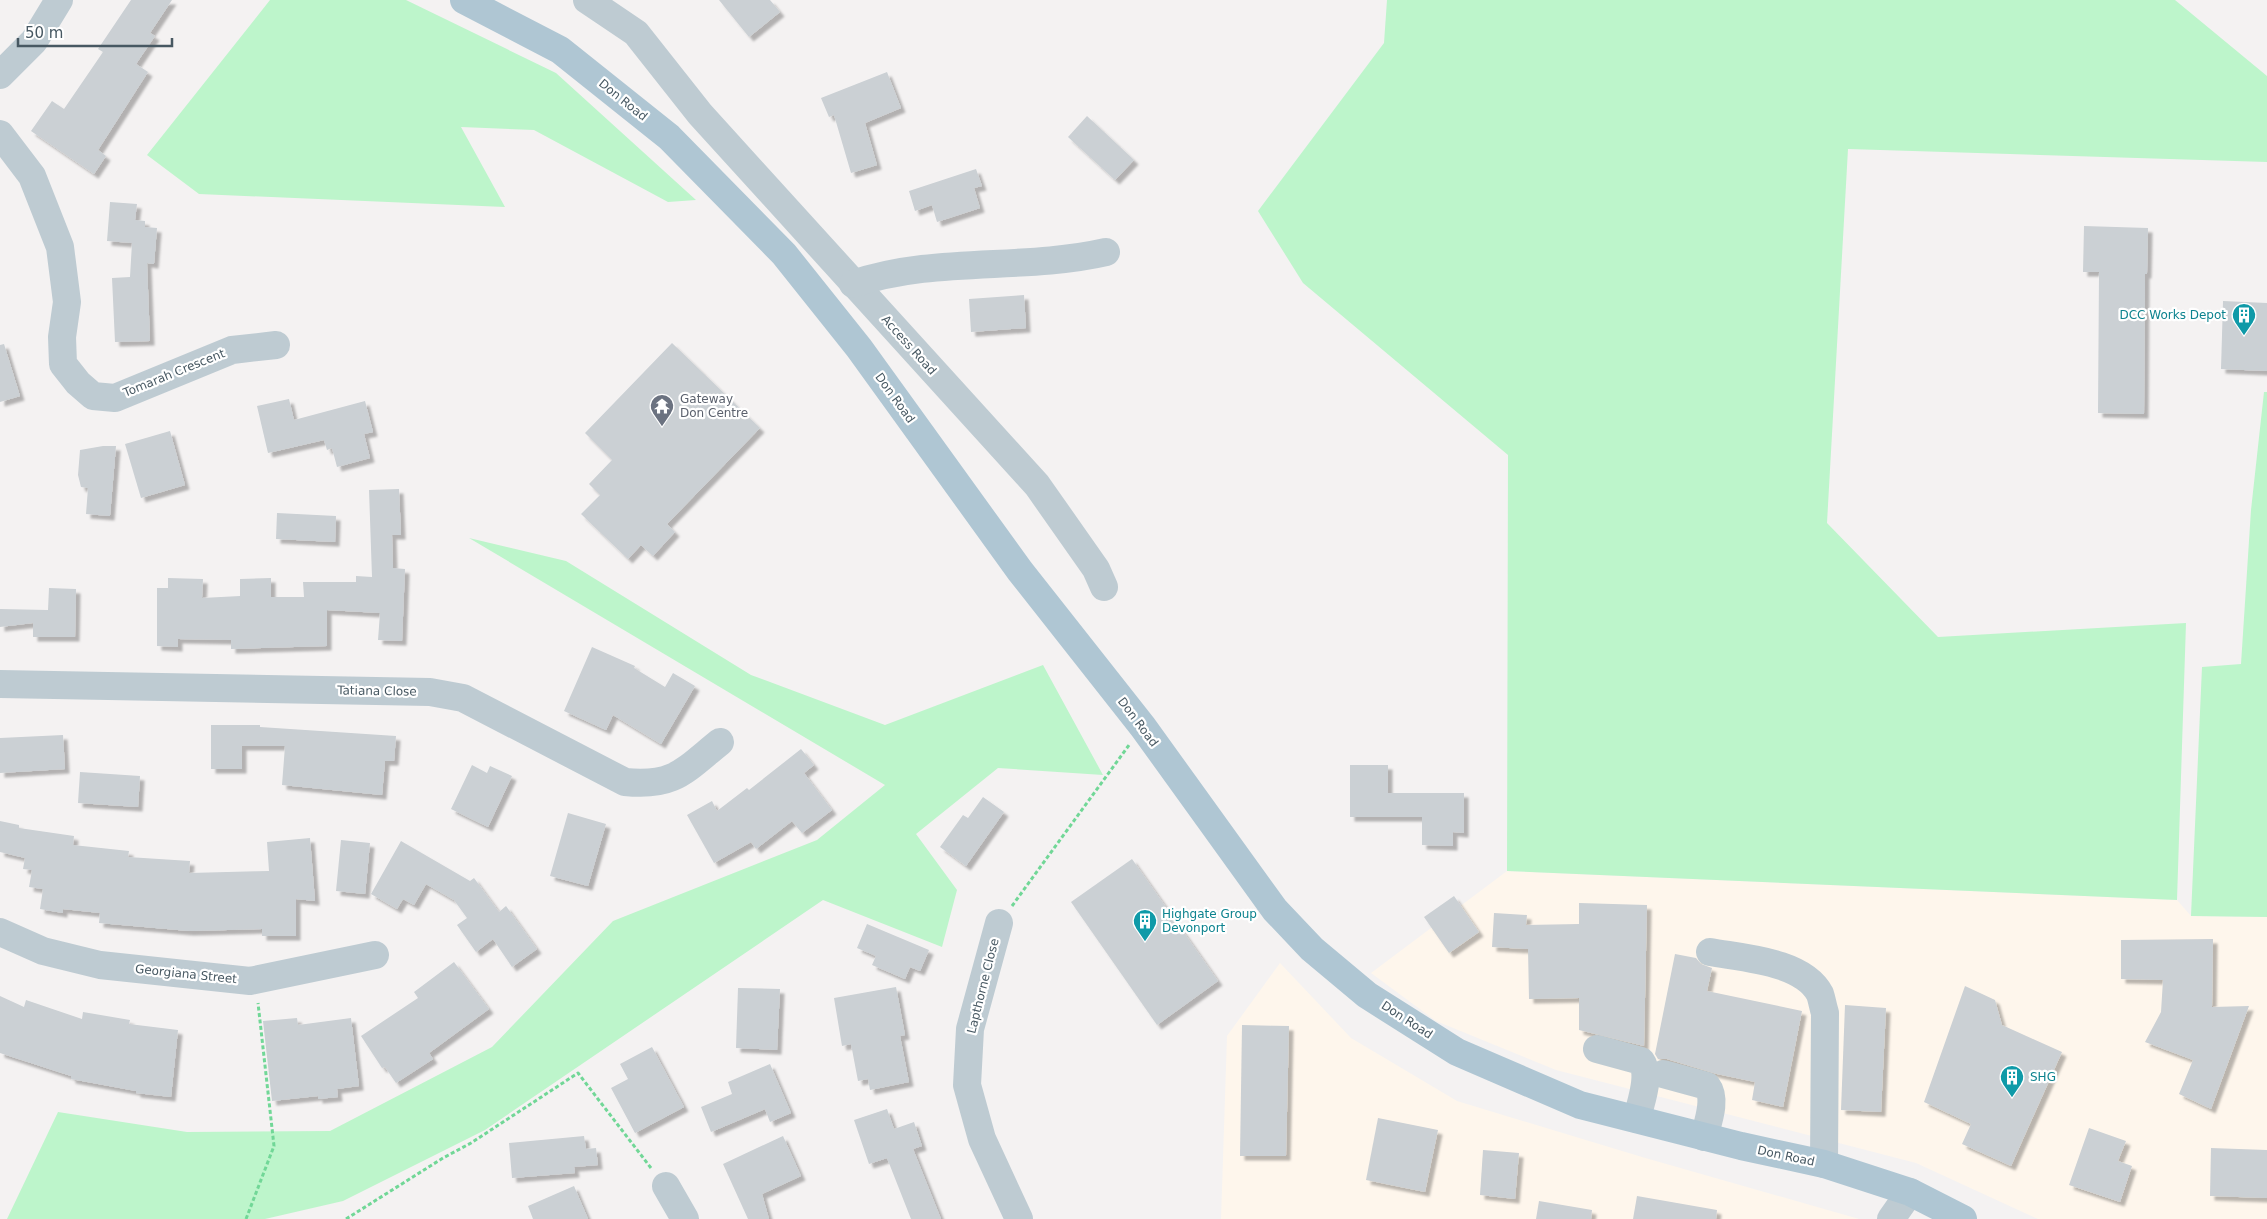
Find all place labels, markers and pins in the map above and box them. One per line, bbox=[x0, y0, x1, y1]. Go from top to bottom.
building icon: DCC Works Depot bbox=[2231, 302, 2257, 336]
place label: DCC Works Depot bbox=[2119, 308, 2226, 322]
place label: Gateway Don Centre bbox=[680, 392, 748, 420]
temple icon: Gateway Don Centre bbox=[649, 393, 675, 427]
place label: Highgate Group Devonport bbox=[1162, 907, 1257, 935]
building icon: Highgate Group Devonport bbox=[1132, 908, 1158, 942]
building icon: SHG bbox=[1999, 1064, 2025, 1098]
place label: SHG bbox=[2030, 1070, 2056, 1084]

